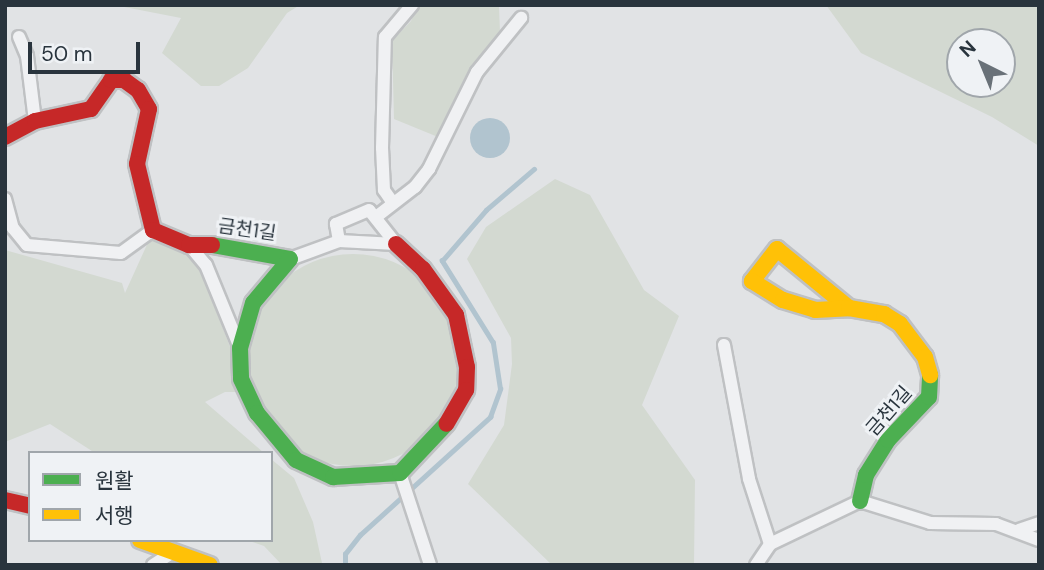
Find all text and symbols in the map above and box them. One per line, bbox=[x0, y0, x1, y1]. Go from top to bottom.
scale bar bbox=[32, 28, 144, 72]
north arrow bbox=[946, 28, 1016, 98]
text: N bbox=[954, 35, 981, 63]
text: 50 m bbox=[41, 40, 92, 68]
street label: 금천1길 bbox=[217, 215, 277, 245]
street label: 금천1길 bbox=[861, 381, 917, 441]
legend bbox=[28, 451, 273, 542]
text: 원활 bbox=[95, 467, 134, 495]
text: 서행 bbox=[95, 502, 134, 530]

